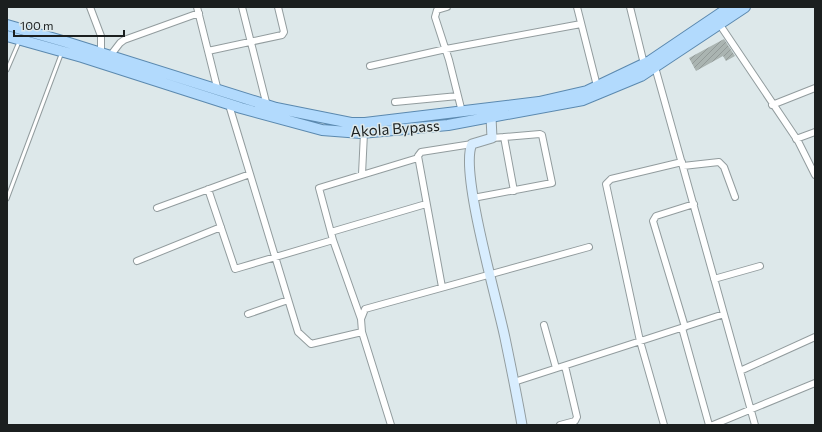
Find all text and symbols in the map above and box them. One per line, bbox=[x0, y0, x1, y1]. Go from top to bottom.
scale bar bbox=[14, 12, 124, 38]
text: 100 m bbox=[20, 18, 54, 32]
street label: Akola Bypass bbox=[350, 116, 440, 140]

